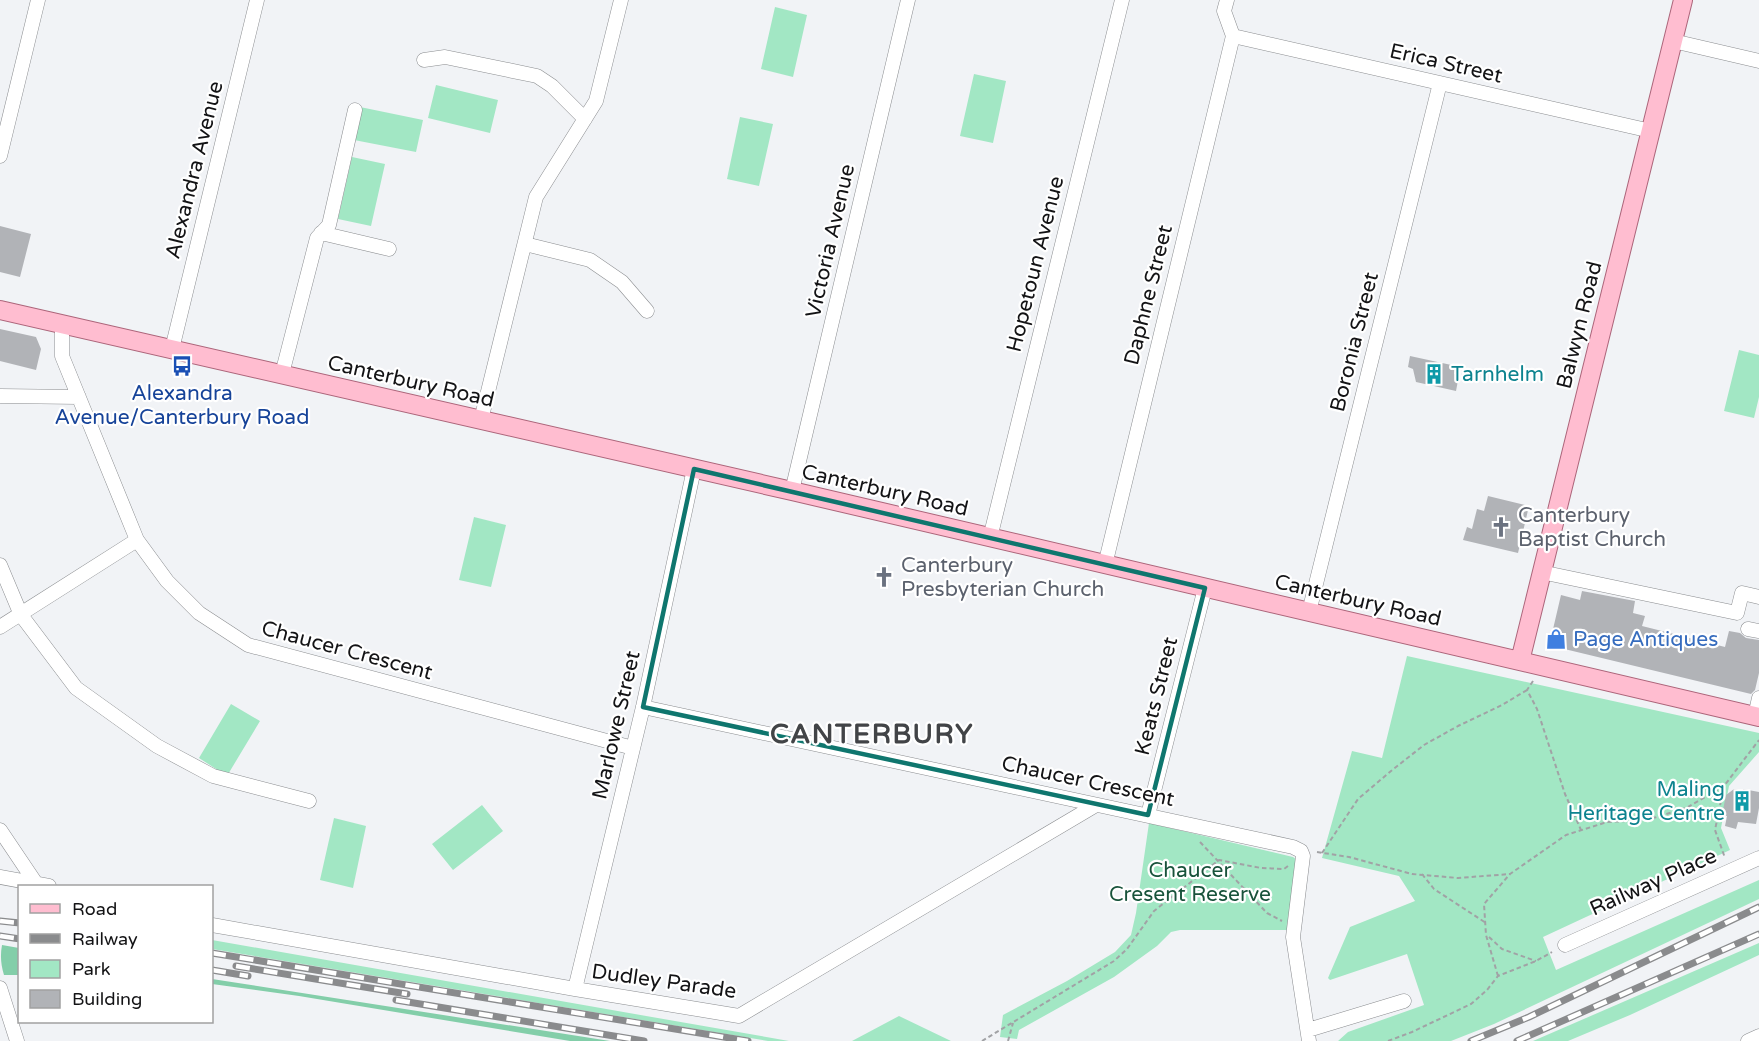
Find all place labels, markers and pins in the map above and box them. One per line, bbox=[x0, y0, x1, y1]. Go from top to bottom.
bus stop icon: Alexandra Avenue/Canterbury Road bbox=[170, 354, 194, 378]
building icon: Tarnhelm bbox=[1422, 362, 1446, 386]
place label: Tarnhelm bbox=[1451, 362, 1544, 387]
place label: Alexandra Avenue/Canterbury Road bbox=[55, 381, 309, 430]
place label: Canterbury Baptist Church bbox=[1518, 503, 1666, 552]
church icon: Canterbury Baptist Church bbox=[1489, 515, 1513, 539]
place label: Canterbury Presbyterian Church bbox=[901, 553, 1104, 602]
church icon: Canterbury Presbyterian Church bbox=[872, 565, 896, 589]
shop icon: Page Antiques bbox=[1544, 627, 1568, 651]
place label: Page Antiques bbox=[1573, 627, 1718, 652]
place label: Maling Heritage Centre bbox=[1568, 777, 1725, 826]
building icon: Maling Heritage Centre bbox=[1730, 789, 1754, 813]

